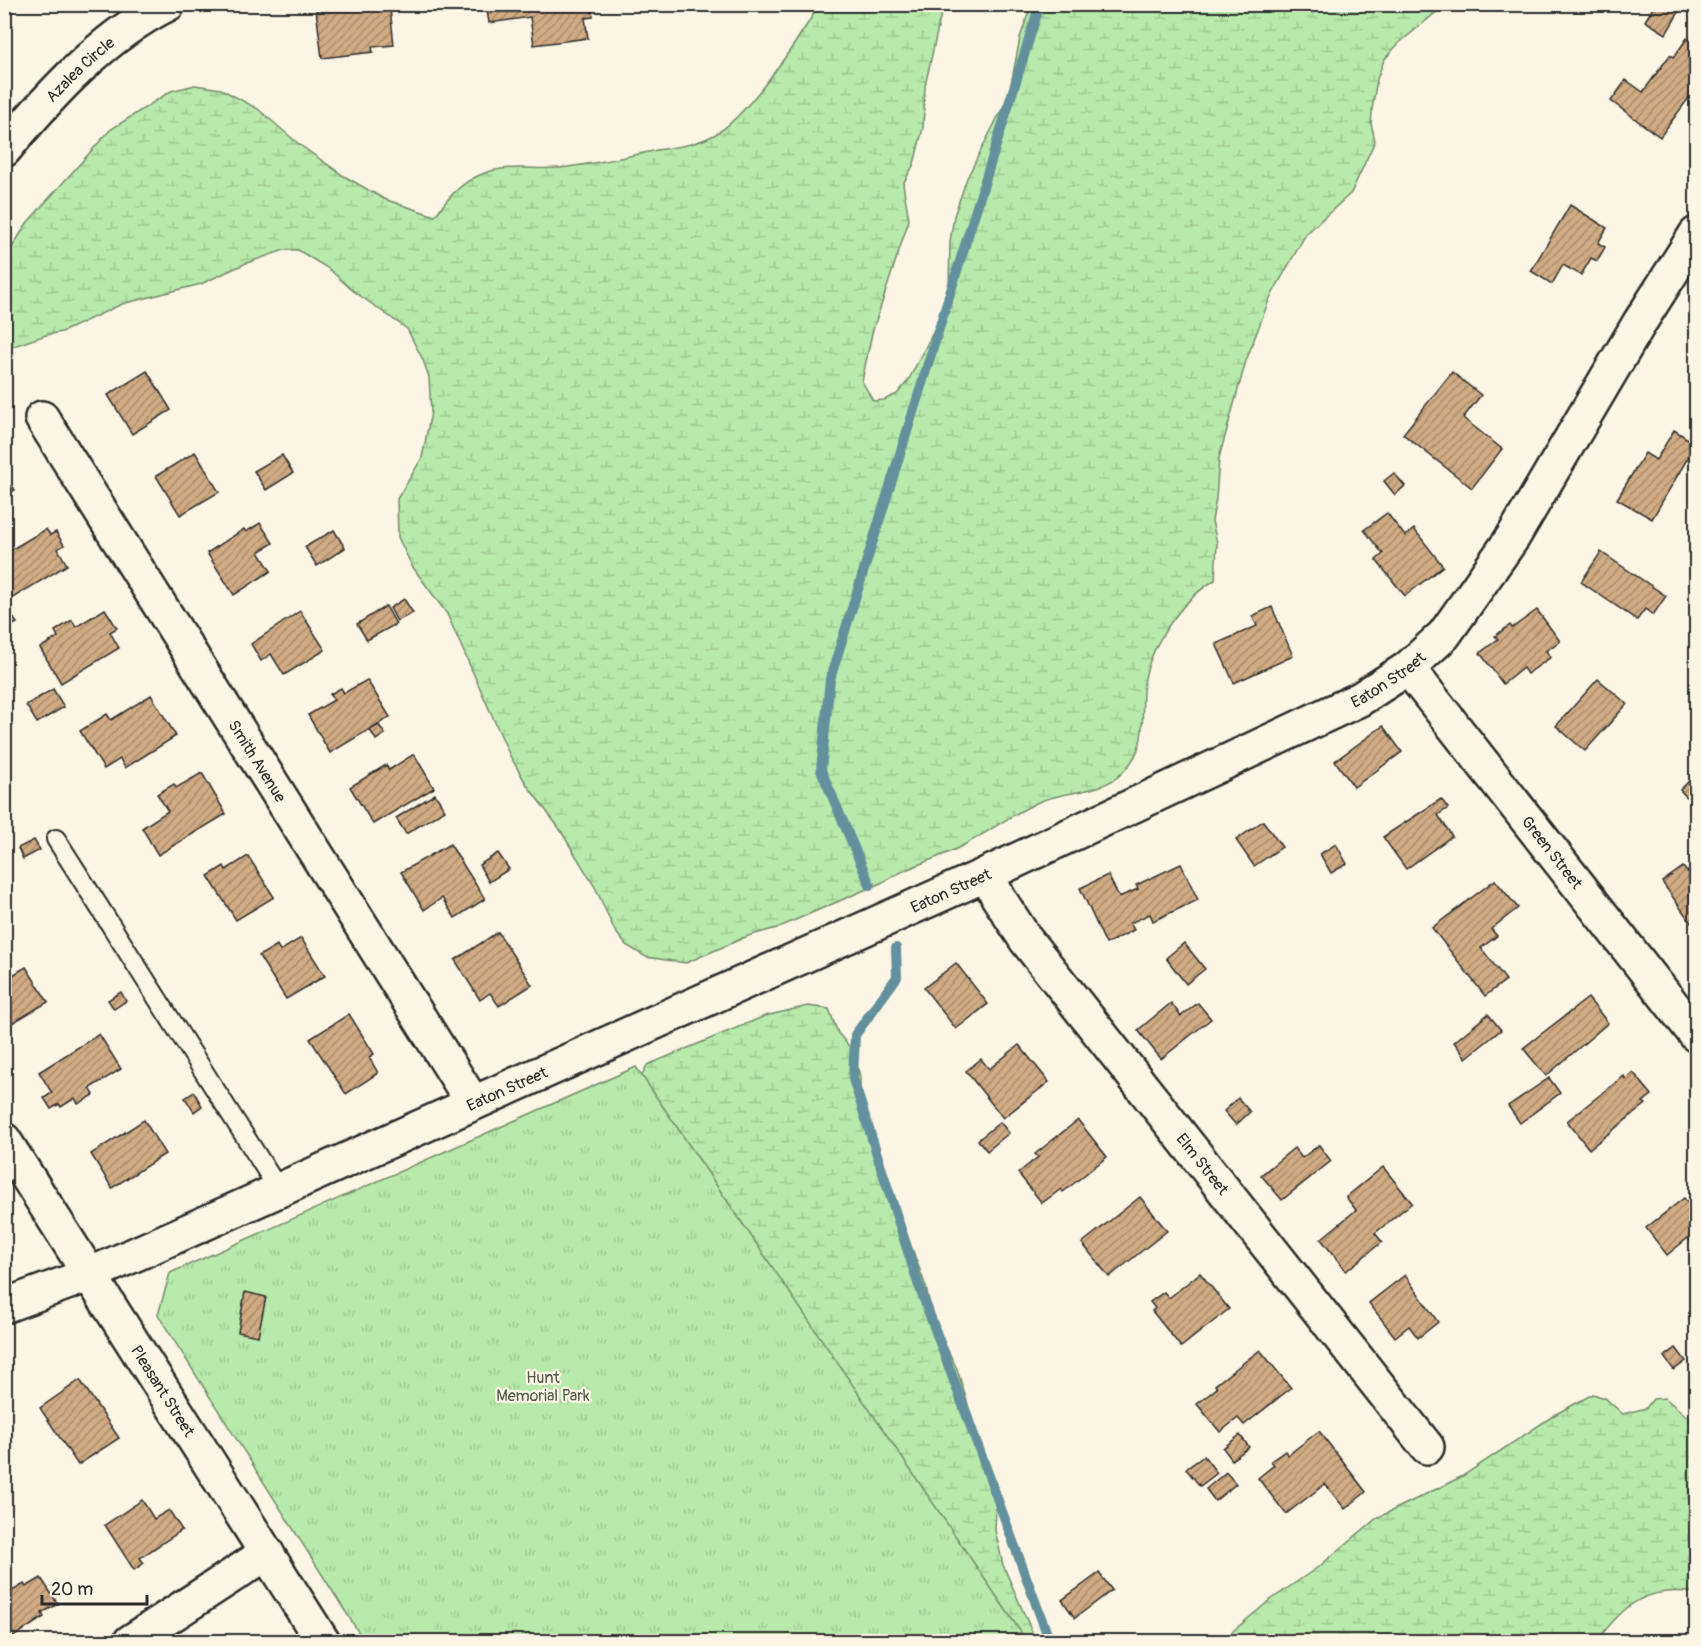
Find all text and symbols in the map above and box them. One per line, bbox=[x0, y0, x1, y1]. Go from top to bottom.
street label: Azalea Circle bbox=[42, 33, 119, 107]
street label: Eaton Street bbox=[1348, 647, 1431, 713]
street label: Smith Avenue bbox=[224, 717, 290, 806]
street label: Green Street bbox=[1517, 812, 1587, 894]
street label: Eaton Street bbox=[908, 864, 995, 918]
street label: Eaton Street bbox=[464, 1062, 551, 1116]
street label: Elm Street bbox=[1172, 1129, 1233, 1200]
street label: Pleasant Street bbox=[126, 1342, 199, 1441]
park label: Hunt Memorial Park bbox=[496, 1368, 590, 1406]
scale bar bbox=[42, 1568, 147, 1606]
text: 20 m bbox=[51, 1578, 93, 1601]

